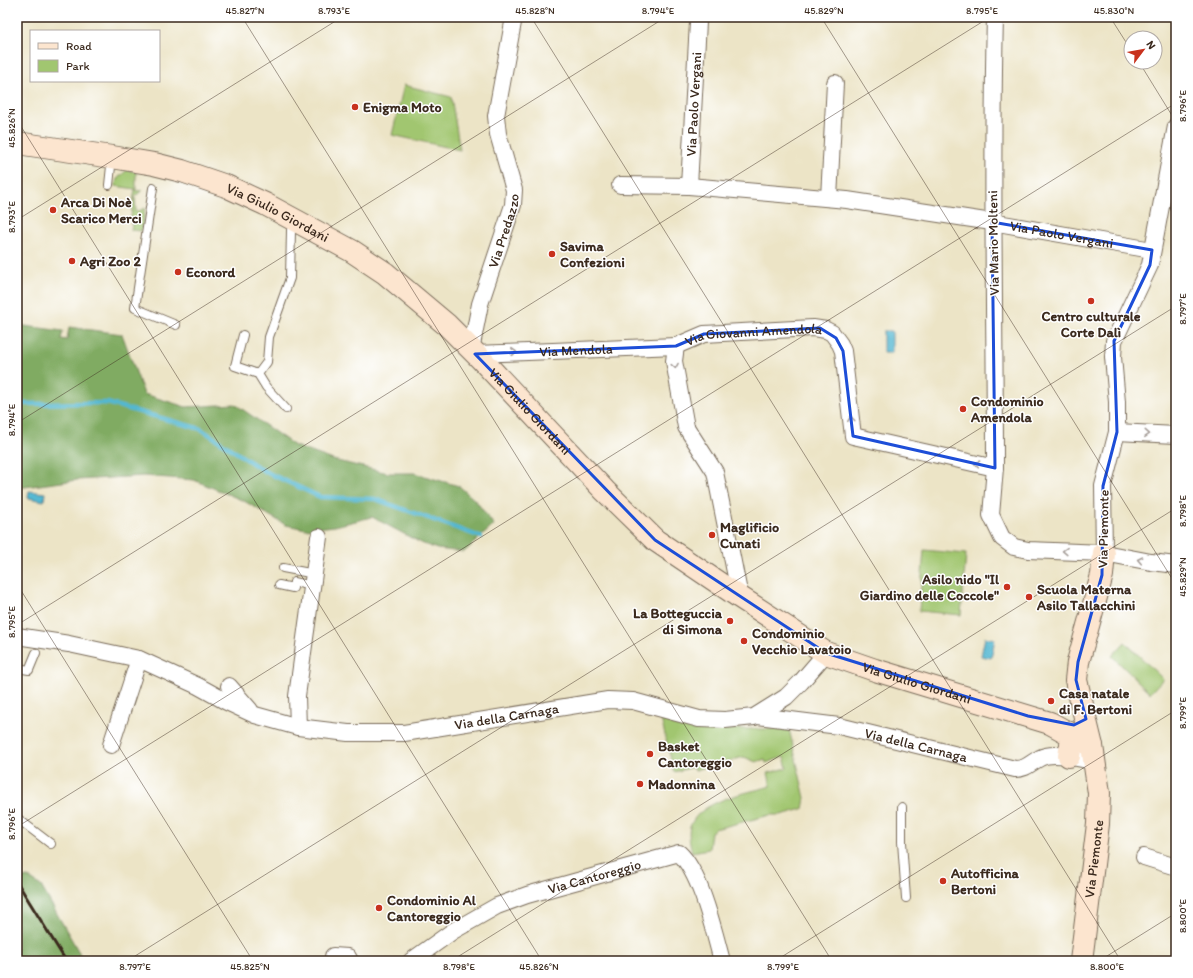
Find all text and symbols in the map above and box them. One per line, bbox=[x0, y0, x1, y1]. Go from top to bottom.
text: 45.827°N bbox=[225, 4, 265, 17]
text: 8.793°E bbox=[318, 4, 350, 17]
text: 45.828°N bbox=[515, 4, 555, 17]
text: 8.794°E bbox=[642, 4, 675, 17]
text: 45.829°N bbox=[804, 4, 844, 17]
text: 8.795°E bbox=[966, 4, 998, 17]
text: 45.830°N bbox=[1094, 4, 1135, 17]
legend bbox=[30, 30, 160, 82]
north arrow bbox=[1123, 30, 1163, 70]
text: N bbox=[1144, 38, 1159, 52]
text: Road bbox=[66, 39, 92, 53]
street label: Via Paolo Vergani bbox=[683, 51, 705, 157]
text: Park bbox=[66, 59, 90, 73]
text: 8.796°E bbox=[1176, 90, 1189, 122]
place label: Enigma Moto bbox=[363, 99, 442, 116]
marker: Enigma Moto bbox=[350, 102, 360, 112]
text: 45.826°N bbox=[5, 108, 18, 148]
street label: Via Giulio Giordani bbox=[224, 179, 332, 246]
street label: Via Mario Molteni bbox=[984, 190, 1003, 296]
street label: Via Predazzo bbox=[485, 193, 523, 270]
place label: Arca Di Noè Scarico Merci bbox=[60, 194, 142, 227]
text: 8.793°E bbox=[5, 201, 18, 233]
marker: Arca Di Noè Scarico Merci bbox=[48, 205, 58, 215]
street label: Via Paolo Vergani bbox=[1008, 217, 1115, 252]
place label: Savima Confezioni bbox=[560, 238, 625, 271]
marker: Savima Confezioni bbox=[547, 249, 557, 259]
place label: Agri Zoo 2 bbox=[79, 253, 141, 270]
marker: Agri Zoo 2 bbox=[67, 256, 77, 266]
place label: Econord bbox=[186, 264, 236, 281]
marker: Econord bbox=[173, 267, 183, 277]
text: 8.797°E bbox=[1176, 293, 1189, 325]
marker: Centro culturale Corte Dalì bbox=[1086, 296, 1096, 306]
place label: Centro culturale Corte Dalì bbox=[1041, 308, 1141, 341]
street label: Via Giovanni Amendola bbox=[682, 320, 824, 350]
street label: Via Mendola bbox=[539, 341, 613, 360]
one-way arrow bbox=[511, 348, 517, 356]
one-way arrow bbox=[670, 363, 679, 369]
street label: Via Giulio Giordani bbox=[485, 364, 575, 458]
place label: Condominio Amendola bbox=[970, 393, 1044, 426]
text: 8.794°E bbox=[5, 403, 18, 436]
marker: Condominio Amendola bbox=[958, 404, 968, 414]
one-way arrow bbox=[847, 416, 856, 422]
one-way arrow bbox=[1144, 430, 1150, 439]
one-way arrow bbox=[973, 460, 980, 468]
street label: Via Piemonte bbox=[1094, 489, 1113, 568]
text: 8.798°E bbox=[1176, 494, 1189, 527]
place label: Maglificio Cunati bbox=[720, 519, 779, 552]
marker: Maglificio Cunati bbox=[707, 530, 717, 540]
one-way arrow bbox=[1062, 547, 1068, 556]
one-way arrow bbox=[1137, 556, 1143, 565]
text: 45.829°N bbox=[1176, 557, 1189, 597]
place label: Asilo nido "Il Giardino delle Coccole" bbox=[860, 571, 1000, 604]
place label: Scuola Materna Asilo Tallacchini bbox=[1036, 581, 1135, 614]
marker: Asilo nido "Il Giardino delle Coccole" bbox=[1002, 582, 1012, 592]
marker: Scuola Materna Asilo Tallacchini bbox=[1024, 592, 1034, 602]
place label: La Botteguccia di Simona bbox=[633, 605, 723, 638]
text: 8.795°E bbox=[5, 606, 18, 638]
marker: La Botteguccia di Simona bbox=[725, 616, 735, 626]
place label: Condominio Vecchio Lavatoio bbox=[752, 625, 851, 658]
marker: Condominio Vecchio Lavatoio bbox=[739, 636, 749, 646]
street label: Via Giulio Giordani bbox=[860, 658, 973, 708]
place label: Casa natale di F. Bertoni bbox=[1059, 685, 1132, 718]
marker: Casa natale di F. Bertoni bbox=[1046, 696, 1056, 706]
text: 8.799°E bbox=[1176, 697, 1189, 729]
street label: Via della Carnaga bbox=[453, 700, 561, 734]
street label: Via della Carnaga bbox=[863, 725, 970, 766]
place label: Basket Cantoreggio bbox=[658, 738, 732, 771]
marker: Basket Cantoreggio bbox=[645, 749, 655, 759]
place label: Madonnina bbox=[648, 776, 716, 793]
marker: Madonnina bbox=[635, 779, 645, 789]
text: 8.796°E bbox=[5, 808, 18, 840]
street label: Via Piemonte bbox=[1081, 819, 1107, 899]
street label: Via Cantoreggio bbox=[546, 856, 643, 898]
place label: Autofficina Bertoni bbox=[950, 865, 1020, 898]
marker: Autofficina Bertoni bbox=[938, 876, 948, 886]
place label: Condominio Al Cantoreggio bbox=[387, 892, 477, 925]
text: 8.800°E bbox=[1176, 898, 1189, 933]
marker: Condominio Al Cantoreggio bbox=[374, 903, 384, 913]
text: 8.797°E bbox=[119, 960, 151, 973]
text: 45.825°N bbox=[230, 960, 270, 973]
text: 8.798°E bbox=[443, 960, 476, 973]
text: 45.826°N bbox=[519, 960, 559, 973]
text: 8.799°E bbox=[767, 960, 799, 973]
text: 8.800°E bbox=[1090, 960, 1125, 973]

